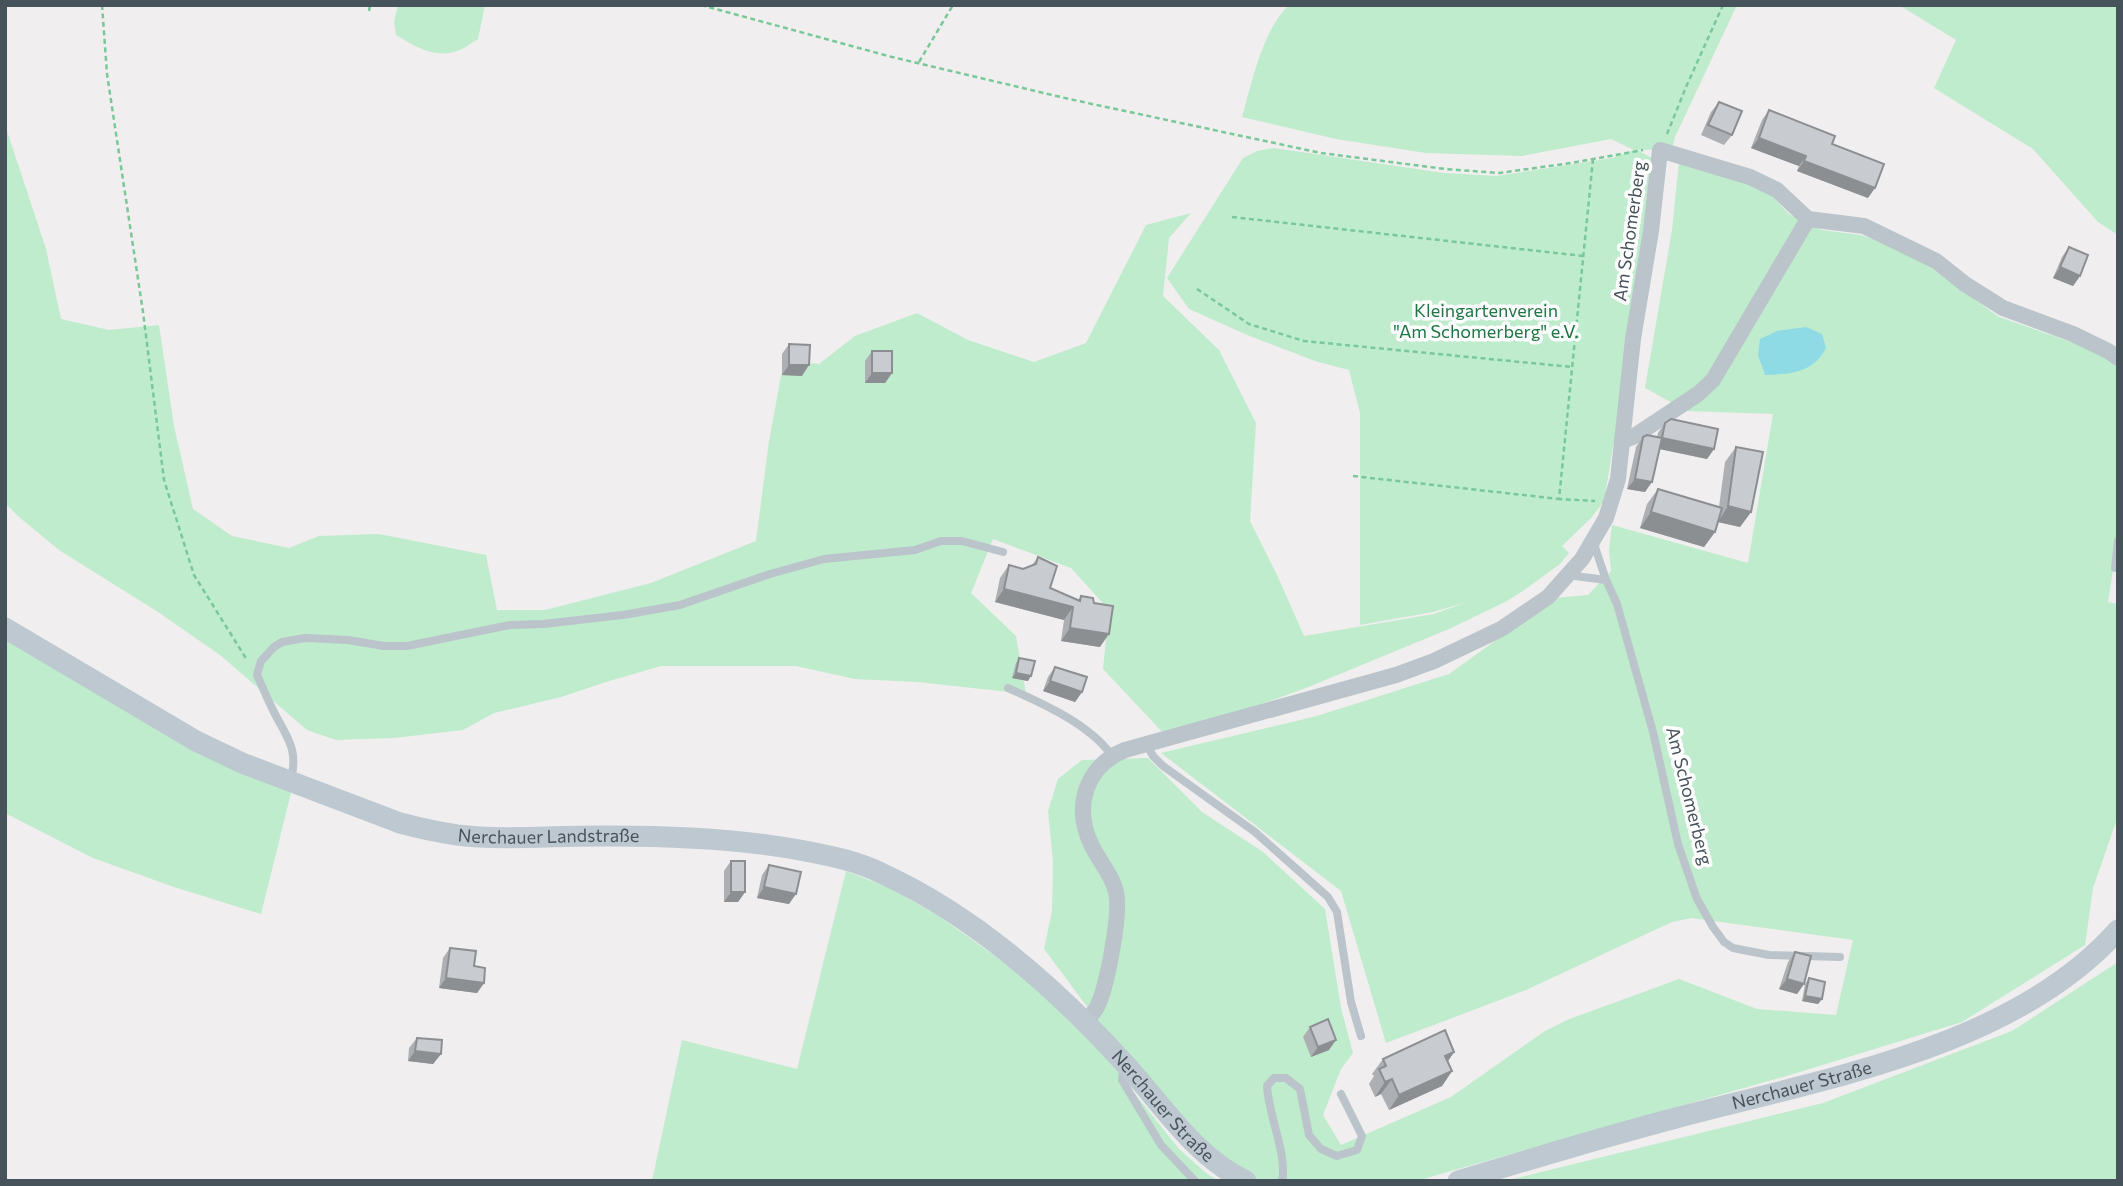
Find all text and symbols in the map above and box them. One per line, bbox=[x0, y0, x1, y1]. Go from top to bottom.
street label: Am Schomerberg bbox=[1608, 159, 1650, 302]
park label: Kleingartenverein "Am Schomerberg" e.V. bbox=[1393, 299, 1579, 342]
street label: Am Schomerberg bbox=[1662, 724, 1718, 867]
street label: Nerchauer Landstraße bbox=[457, 823, 640, 848]
street label: Nerchauer Straße bbox=[1107, 1045, 1219, 1166]
street label: Nerchauer Straße bbox=[1730, 1055, 1874, 1113]

